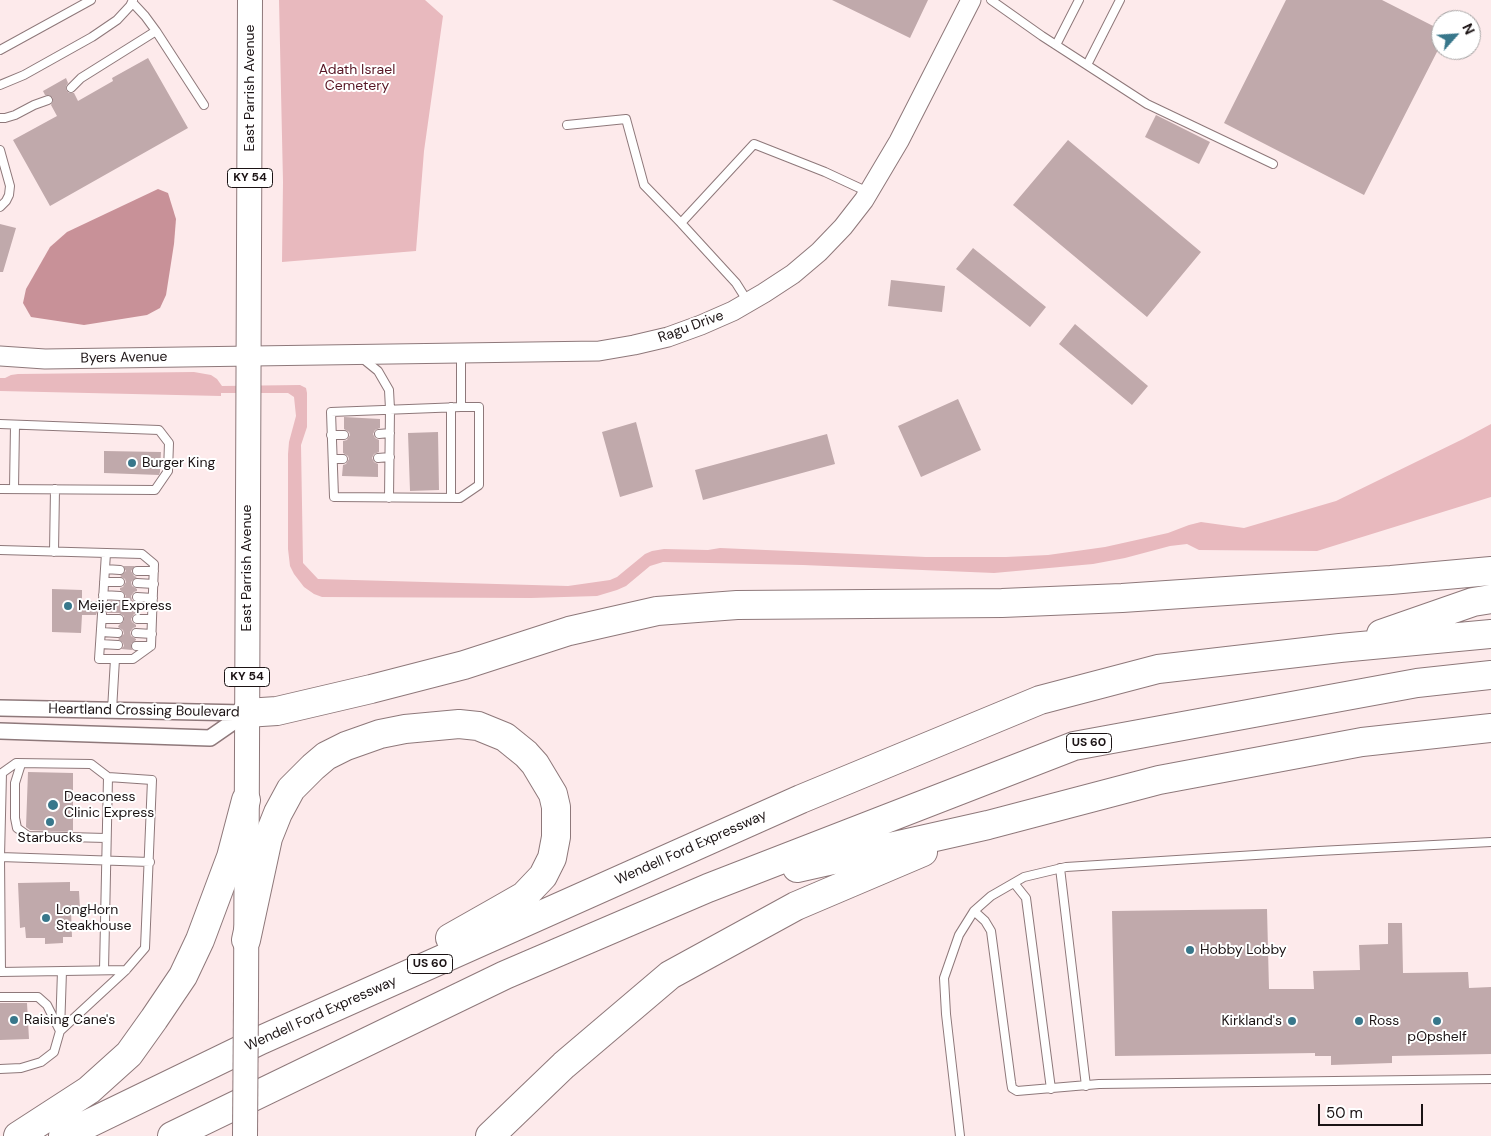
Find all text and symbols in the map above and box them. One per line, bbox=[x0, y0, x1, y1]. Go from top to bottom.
north arrow bbox=[1431, 10, 1481, 60]
text: N bbox=[1458, 20, 1479, 37]
street label: East Parrish Avenue bbox=[242, 25, 258, 151]
park label: Adath Israel Cemetery bbox=[319, 62, 395, 94]
road number: KY 54 bbox=[228, 168, 272, 188]
street label: Ragu Drive bbox=[656, 307, 726, 347]
street label: Byers Avenue bbox=[80, 349, 168, 367]
place label: Burger King bbox=[142, 455, 215, 471]
marker: Burger King bbox=[126, 457, 138, 469]
street label: East Parrish Avenue bbox=[239, 505, 255, 631]
place label: Meijer Express bbox=[78, 598, 172, 614]
marker: Meijer Express bbox=[62, 600, 74, 612]
road number: KY 54 bbox=[224, 668, 270, 686]
street label: Heartland Crossing Boulevard bbox=[48, 701, 240, 721]
road number: US 60 bbox=[1066, 734, 1112, 752]
place label: Deaconess Clinic Express bbox=[64, 789, 154, 822]
marker: Deaconess Clinic Express bbox=[46, 798, 60, 812]
street label: Wendell Ford Expressway bbox=[613, 807, 769, 889]
marker: Starbucks bbox=[44, 816, 56, 828]
place label: Starbucks bbox=[18, 830, 82, 846]
place label: LongHorn Steakhouse bbox=[56, 902, 131, 934]
marker: LongHorn Steakhouse bbox=[40, 912, 52, 924]
place label: Hobby Lobby bbox=[1200, 942, 1286, 958]
marker: Hobby Lobby bbox=[1184, 944, 1196, 956]
road number: US 60 bbox=[408, 954, 452, 974]
street label: Wendell Ford Expressway bbox=[243, 973, 399, 1055]
place label: Raising Cane's bbox=[24, 1012, 115, 1028]
place label: Kirkland's bbox=[1221, 1013, 1282, 1029]
place label: Ross bbox=[1369, 1013, 1399, 1029]
marker: Raising Cane's bbox=[8, 1014, 20, 1026]
marker: Kirkland's bbox=[1286, 1015, 1298, 1027]
marker: Ross bbox=[1353, 1015, 1365, 1027]
marker: pOpshelf bbox=[1431, 1015, 1443, 1027]
place label: pOpshelf bbox=[1407, 1029, 1467, 1045]
scale bar bbox=[1321, 1094, 1426, 1126]
text: 50 m bbox=[1326, 1103, 1363, 1123]

